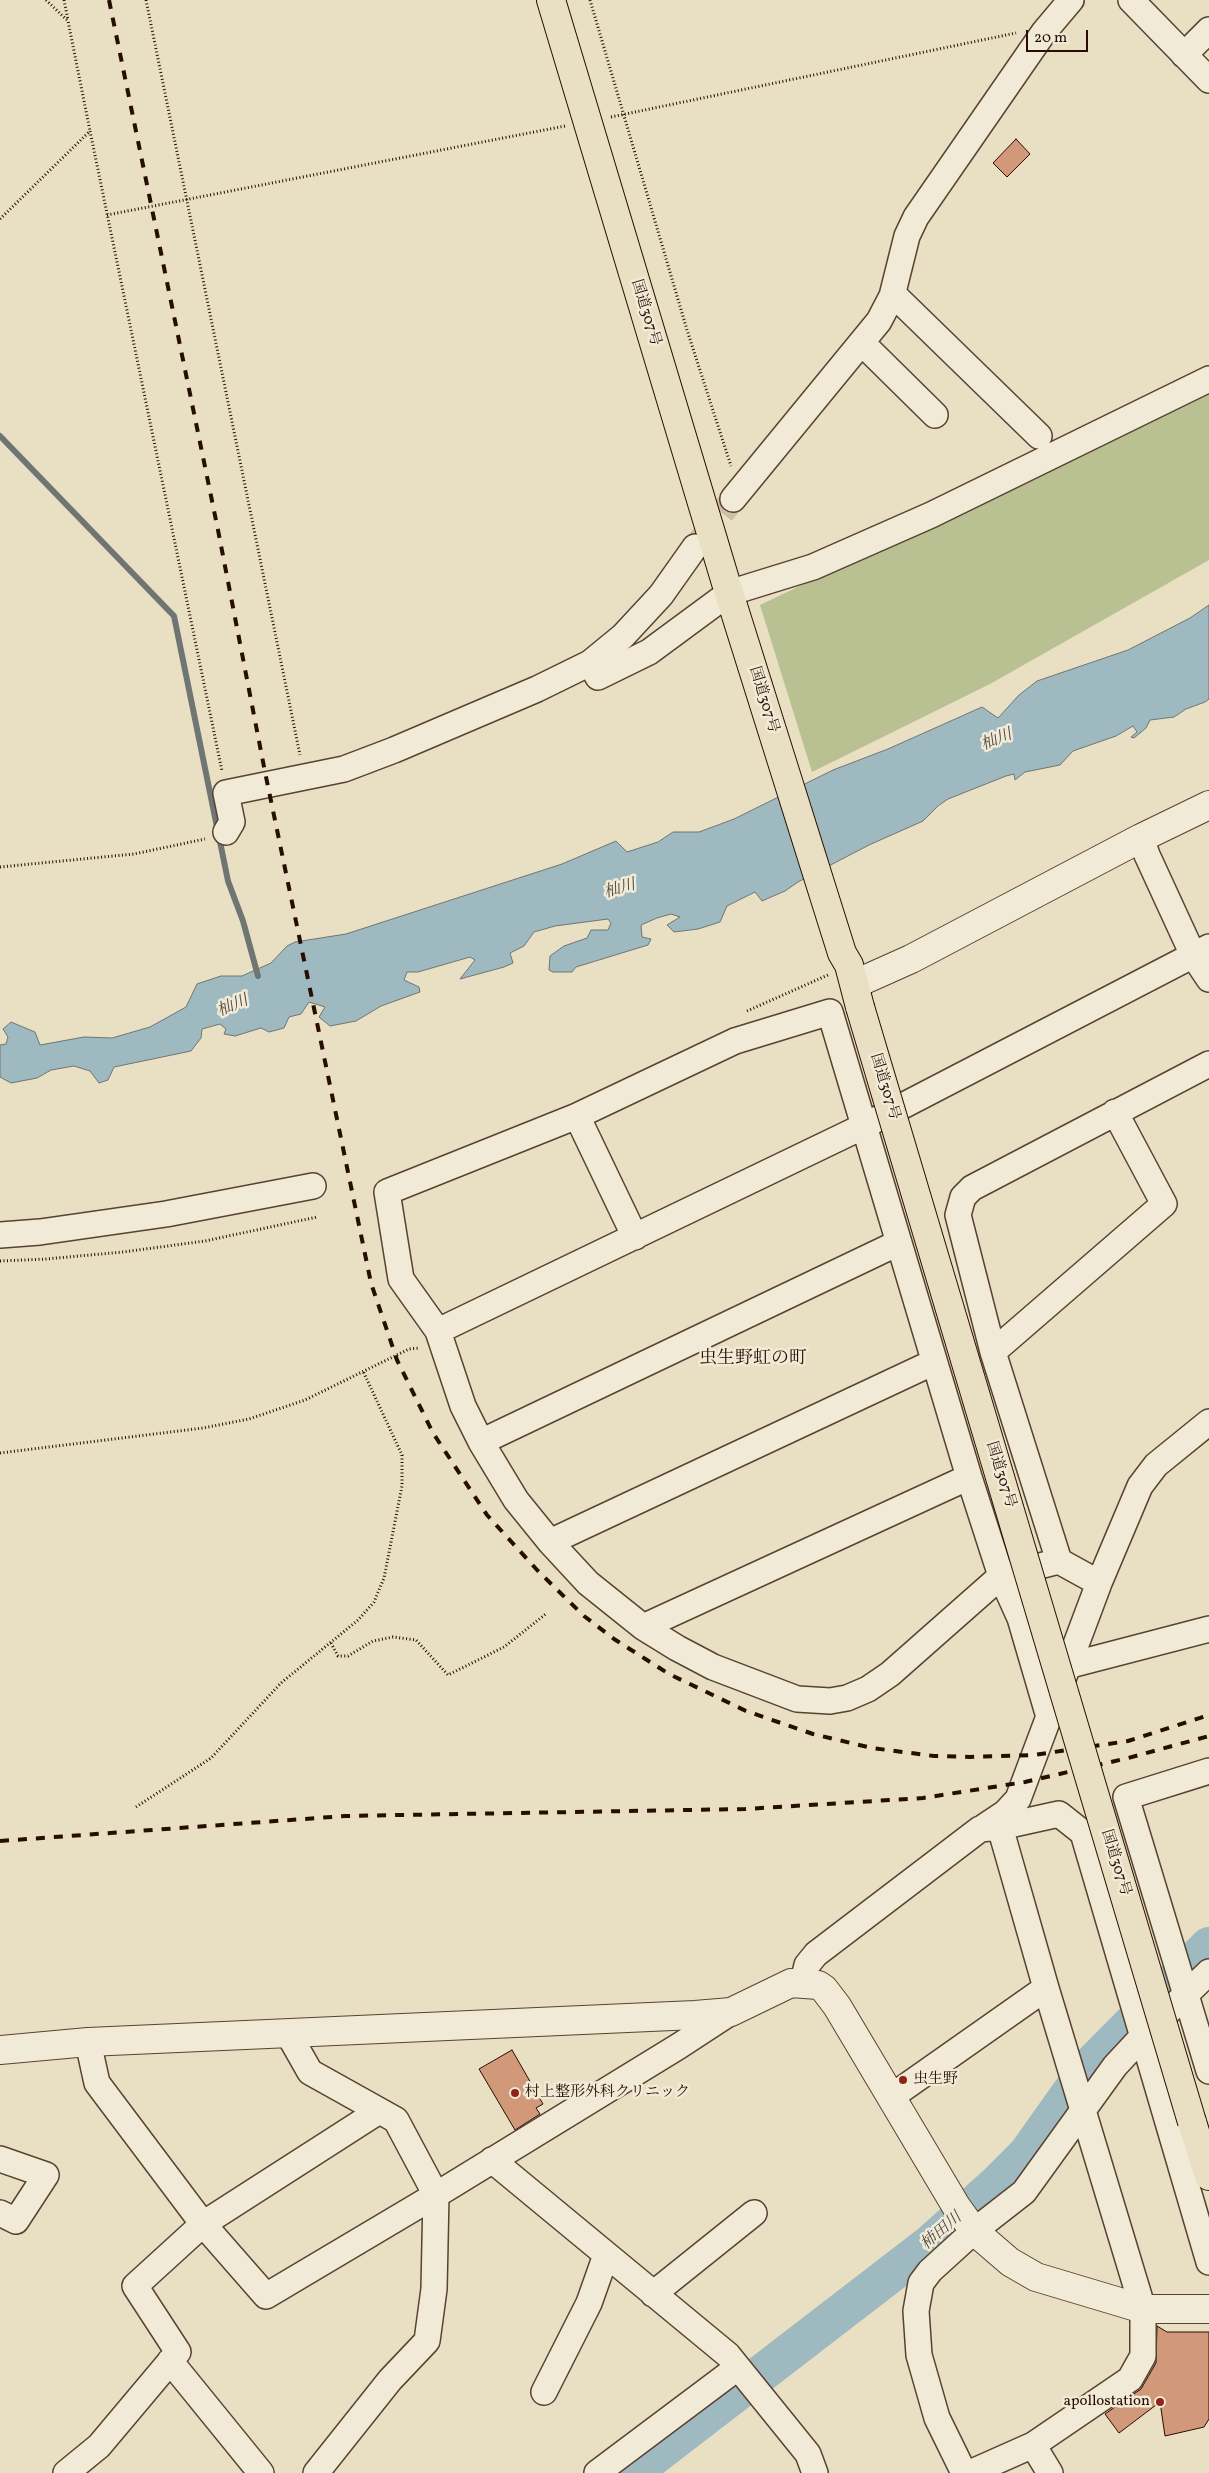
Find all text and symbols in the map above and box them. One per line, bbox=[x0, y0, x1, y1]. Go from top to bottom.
scale bar bbox=[1029, 20, 1092, 52]
text: 20 m bbox=[1034, 28, 1067, 49]
street label: 国道307号 bbox=[626, 278, 664, 348]
street label: 国道307号 bbox=[744, 665, 782, 735]
water label: 杣川 bbox=[979, 726, 1015, 756]
water label: 杣川 bbox=[602, 876, 638, 904]
water label: 杣川 bbox=[215, 992, 251, 1022]
street label: 国道307号 bbox=[865, 1052, 903, 1122]
district label: 虫生野虹の町 bbox=[699, 1349, 807, 1371]
street label: 国道307号 bbox=[981, 1440, 1019, 1510]
street label: 国道307号 bbox=[1096, 1828, 1134, 1898]
place label: 虫生野 bbox=[913, 2071, 958, 2089]
marker: 虫生野 bbox=[897, 2074, 909, 2086]
place label: 村上整形外科クリニック bbox=[525, 2084, 690, 2102]
marker: 村上整形外科クリニック bbox=[509, 2087, 521, 2099]
water label: 柿田川 bbox=[918, 2209, 966, 2255]
place label: apollostation bbox=[1064, 2393, 1150, 2411]
marker: apollostation bbox=[1154, 2396, 1166, 2408]

